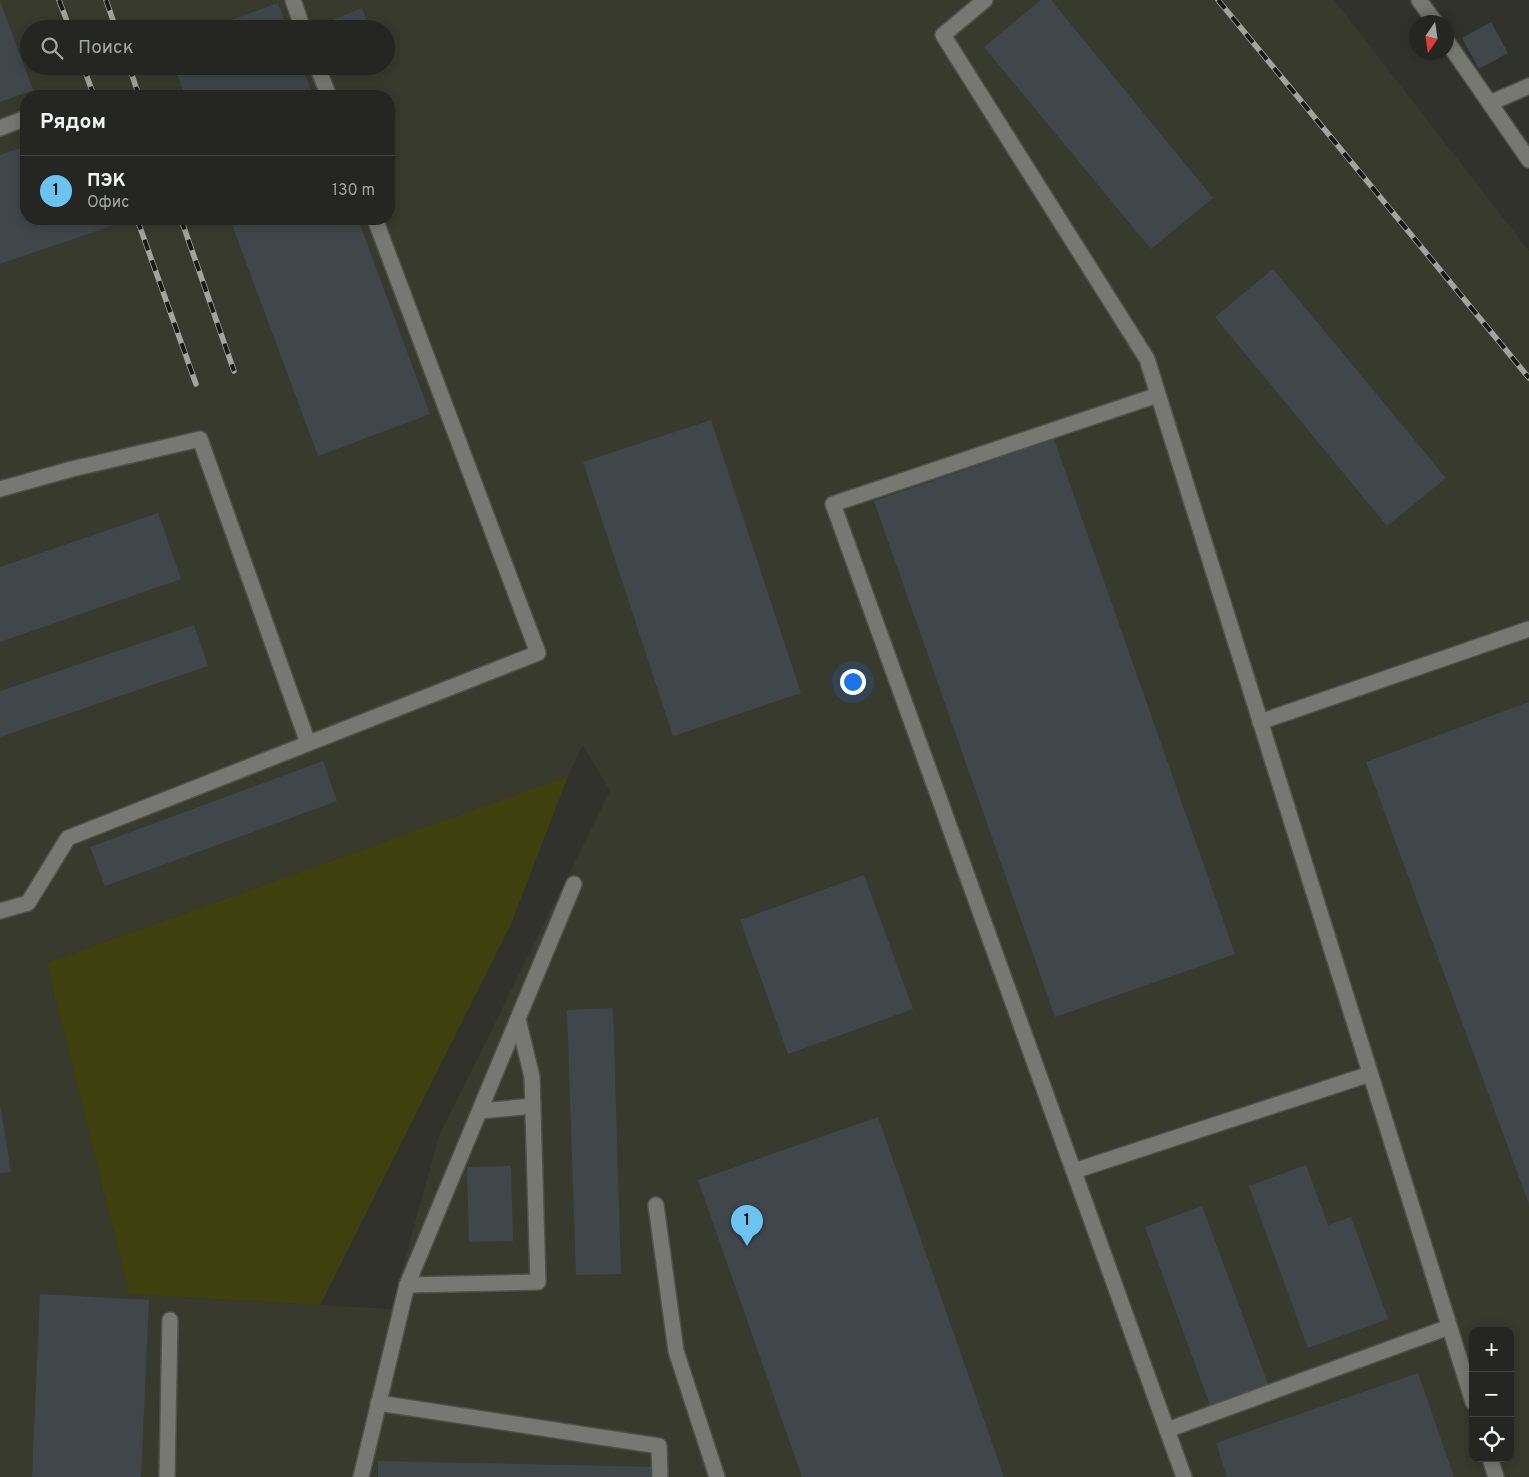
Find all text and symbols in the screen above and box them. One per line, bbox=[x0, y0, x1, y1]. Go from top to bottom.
north arrow bbox=[1409, 15, 1454, 60]
search box bbox=[20, 20, 395, 75]
icon: search bbox=[38, 34, 66, 62]
text: Поиск bbox=[78, 36, 134, 60]
text: Рядом bbox=[40, 109, 106, 136]
text: ПЭК bbox=[87, 169, 126, 193]
text: 1 bbox=[53, 181, 59, 201]
text: 130 m bbox=[332, 181, 375, 201]
text: Офис bbox=[87, 193, 129, 213]
your location bbox=[840, 669, 866, 695]
pin: 1 bbox=[731, 1205, 763, 1246]
map controls bbox=[1469, 1327, 1514, 1462]
button: + bbox=[1469, 1327, 1514, 1372]
button: − bbox=[1469, 1372, 1514, 1417]
button: locate bbox=[1469, 1417, 1514, 1462]

